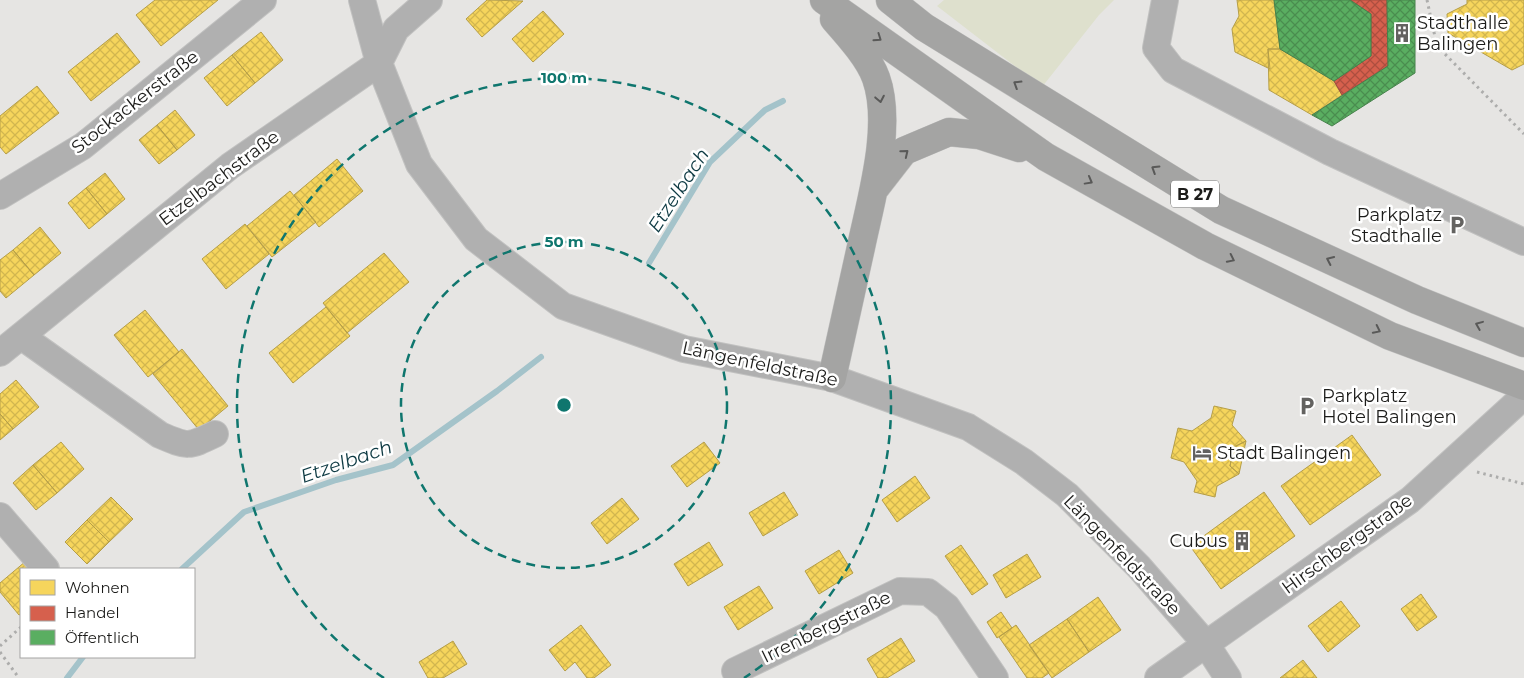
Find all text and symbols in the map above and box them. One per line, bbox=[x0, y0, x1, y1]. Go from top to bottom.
place label: Stadthalle Balingen bbox=[1417, 12, 1508, 55]
building icon: Stadthalle Balingen bbox=[1391, 22, 1413, 44]
one-way arrow bbox=[872, 32, 882, 41]
street label: Stockackerstraße bbox=[67, 46, 203, 158]
text: 100 m bbox=[541, 68, 587, 87]
one-way arrow bbox=[1013, 80, 1022, 90]
one-way arrow bbox=[874, 95, 885, 104]
street label: Etzelbachstraße bbox=[155, 126, 284, 230]
water label: Etzelbach bbox=[643, 144, 714, 237]
one-way arrow bbox=[899, 150, 908, 159]
one-way arrow bbox=[1151, 166, 1160, 176]
one-way arrow bbox=[1083, 174, 1092, 184]
road number: B 27 bbox=[1171, 180, 1219, 208]
place label: Parkplatz Stadthalle bbox=[1351, 204, 1442, 247]
parking icon: Parkplatz Stadthalle bbox=[1446, 214, 1468, 236]
text: 50 m bbox=[544, 232, 584, 251]
one-way arrow bbox=[1226, 253, 1235, 263]
one-way arrow bbox=[1326, 256, 1335, 266]
one-way arrow bbox=[1475, 321, 1484, 331]
one-way arrow bbox=[1372, 324, 1381, 334]
street label: Längenfeldstraße bbox=[680, 337, 840, 391]
place label: Parkplatz Hotel Balingen bbox=[1322, 385, 1457, 428]
parking icon: Parkplatz Hotel Balingen bbox=[1296, 395, 1318, 417]
centre of rings bbox=[555, 396, 573, 414]
water label: Etzelbach bbox=[297, 435, 395, 488]
hotel icon: Stadt Balingen bbox=[1191, 442, 1213, 464]
place label: Stadt Balingen bbox=[1217, 442, 1351, 464]
street label: Hirschbergstraße bbox=[1277, 489, 1417, 599]
street label: Längenfeldstraße bbox=[1059, 490, 1185, 620]
place label: Cubus bbox=[1169, 530, 1227, 552]
building icon: Cubus bbox=[1231, 530, 1253, 552]
legend bbox=[20, 568, 195, 658]
text: Wohnen bbox=[65, 578, 130, 597]
street label: Irrenbergstraße bbox=[758, 586, 894, 668]
text: Handel bbox=[65, 603, 119, 622]
text: Öffentlich bbox=[65, 628, 139, 647]

